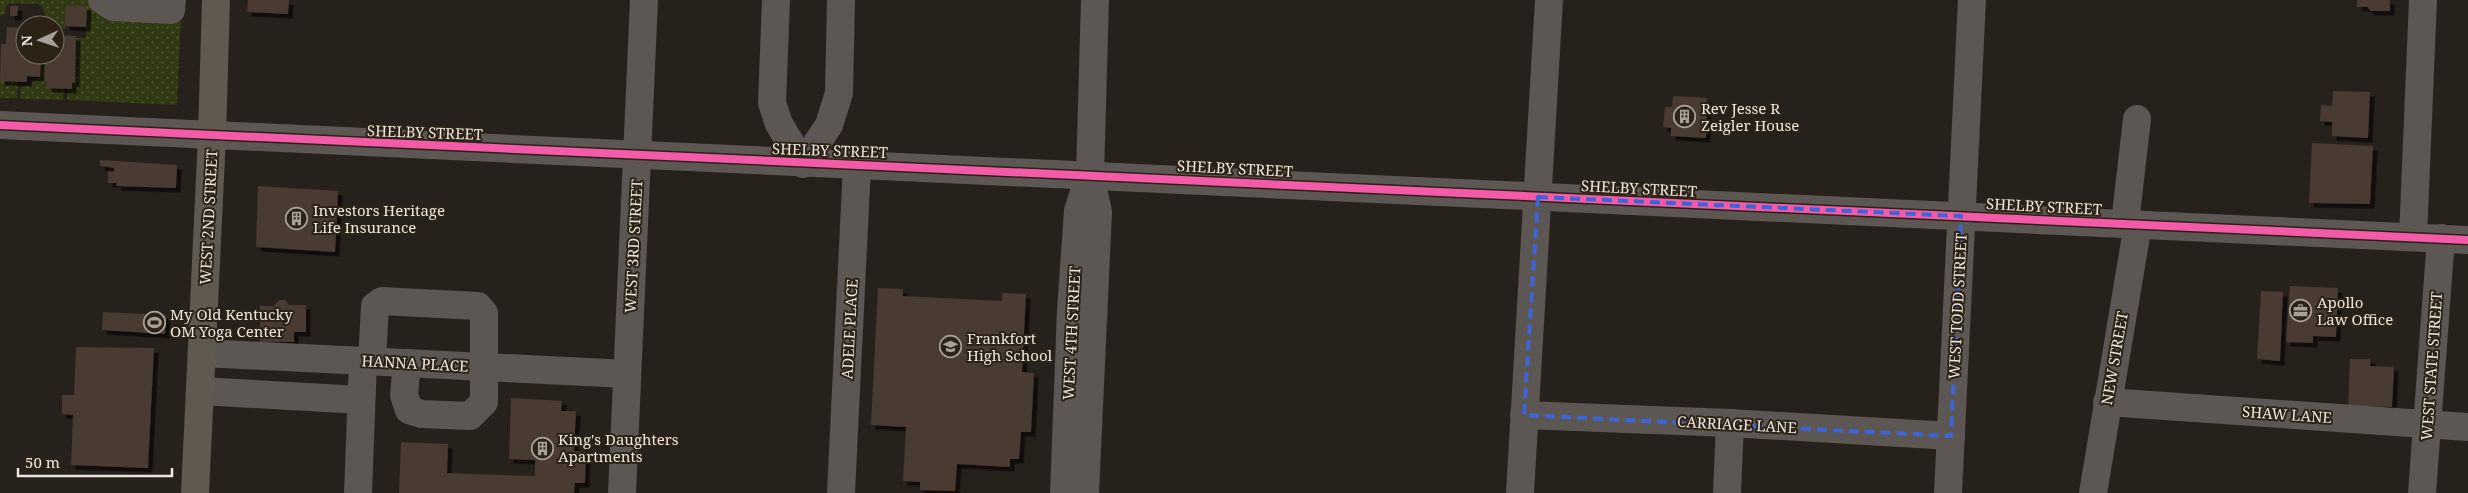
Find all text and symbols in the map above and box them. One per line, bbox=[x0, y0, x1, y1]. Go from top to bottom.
north arrow bbox=[15, 15, 65, 65]
text: N bbox=[17, 35, 36, 47]
place label: Rev Jesse R Zeigler House bbox=[1701, 98, 1799, 135]
building icon: Rev Jesse R Zeigler House bbox=[1673, 105, 1697, 129]
street label: SHELBY STREET bbox=[367, 120, 483, 144]
street label: SHELBY STREET bbox=[772, 138, 888, 162]
street label: WEST 2ND STREET bbox=[194, 149, 222, 285]
street label: SHELBY STREET bbox=[1177, 155, 1293, 181]
street label: SHELBY STREET bbox=[1581, 175, 1697, 201]
street label: WEST 3RD STREET bbox=[620, 179, 646, 313]
street label: SHELBY STREET bbox=[1986, 193, 2102, 219]
place label: Investors Heritage Life Insurance bbox=[313, 200, 445, 237]
building icon: Investors Heritage Life Insurance bbox=[285, 207, 309, 231]
street label: WEST TODD STREET bbox=[1943, 232, 1971, 380]
street label: WEST 4TH STREET bbox=[1058, 265, 1084, 401]
street label: ADELE PLACE bbox=[836, 278, 862, 380]
street label: WEST STATE STREET bbox=[2416, 291, 2446, 441]
place label: Apollo Law Office bbox=[2317, 292, 2393, 329]
office icon: Apollo Law Office bbox=[2289, 299, 2313, 323]
place label: My Old Kentucky OM Yoga Center bbox=[170, 304, 293, 341]
street label: NEW STREET bbox=[2096, 310, 2132, 406]
sports icon: My Old Kentucky OM Yoga Center bbox=[142, 311, 166, 335]
place label: Frankfort High School bbox=[967, 328, 1053, 365]
school or university icon: Frankfort High School bbox=[939, 335, 963, 359]
street label: HANNA PLACE bbox=[361, 350, 469, 376]
street label: SHAW LANE bbox=[2241, 401, 2333, 427]
street label: CARRIAGE LANE bbox=[1677, 411, 1797, 437]
place label: King's Daughters Apartments bbox=[558, 429, 679, 466]
building icon: King's Daughters Apartments bbox=[530, 436, 554, 460]
scale bar bbox=[18, 446, 171, 478]
text: 50 m bbox=[25, 452, 60, 472]

